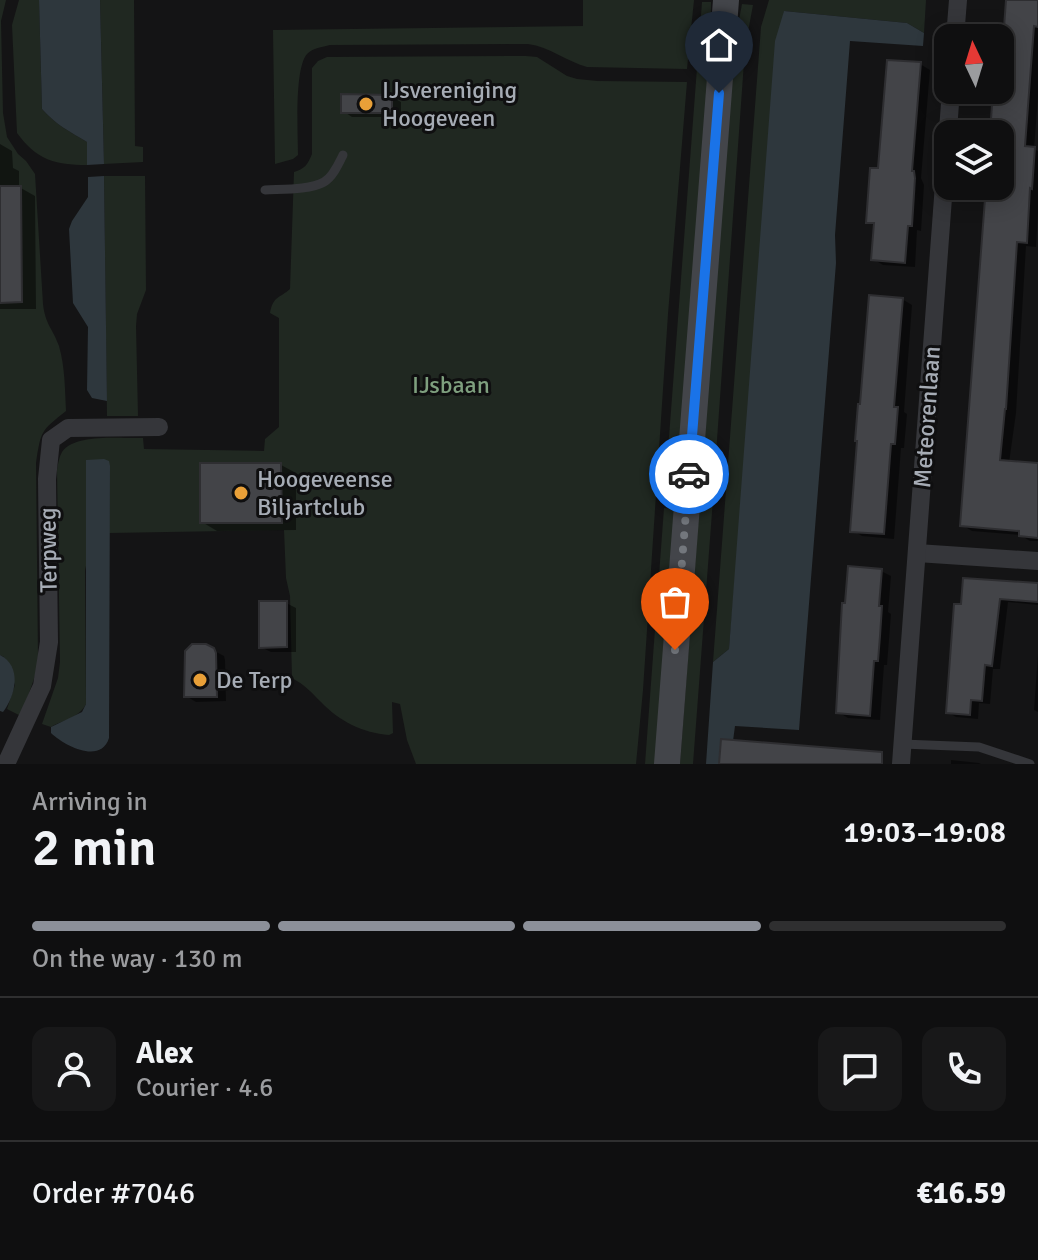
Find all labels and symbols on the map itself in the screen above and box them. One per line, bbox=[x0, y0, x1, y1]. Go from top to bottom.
pin bbox=[685, 11, 753, 93]
north arrow bbox=[934, 24, 1014, 104]
place label: IJsvereniging Hoogeveen bbox=[382, 75, 517, 133]
marker: IJsvereniging Hoogeveen bbox=[357, 95, 375, 113]
street label: Meteorenlaan bbox=[907, 345, 947, 489]
park label: IJsbaan bbox=[412, 370, 490, 400]
courier bbox=[649, 434, 729, 514]
place label: Hoogeveense Biljartclub bbox=[257, 464, 393, 522]
marker: Hoogeveense Biljartclub bbox=[232, 484, 250, 502]
street label: Terpweg bbox=[32, 507, 64, 593]
pin bbox=[641, 568, 709, 650]
place label: De Terp bbox=[216, 665, 292, 695]
marker: De Terp bbox=[191, 671, 209, 689]

